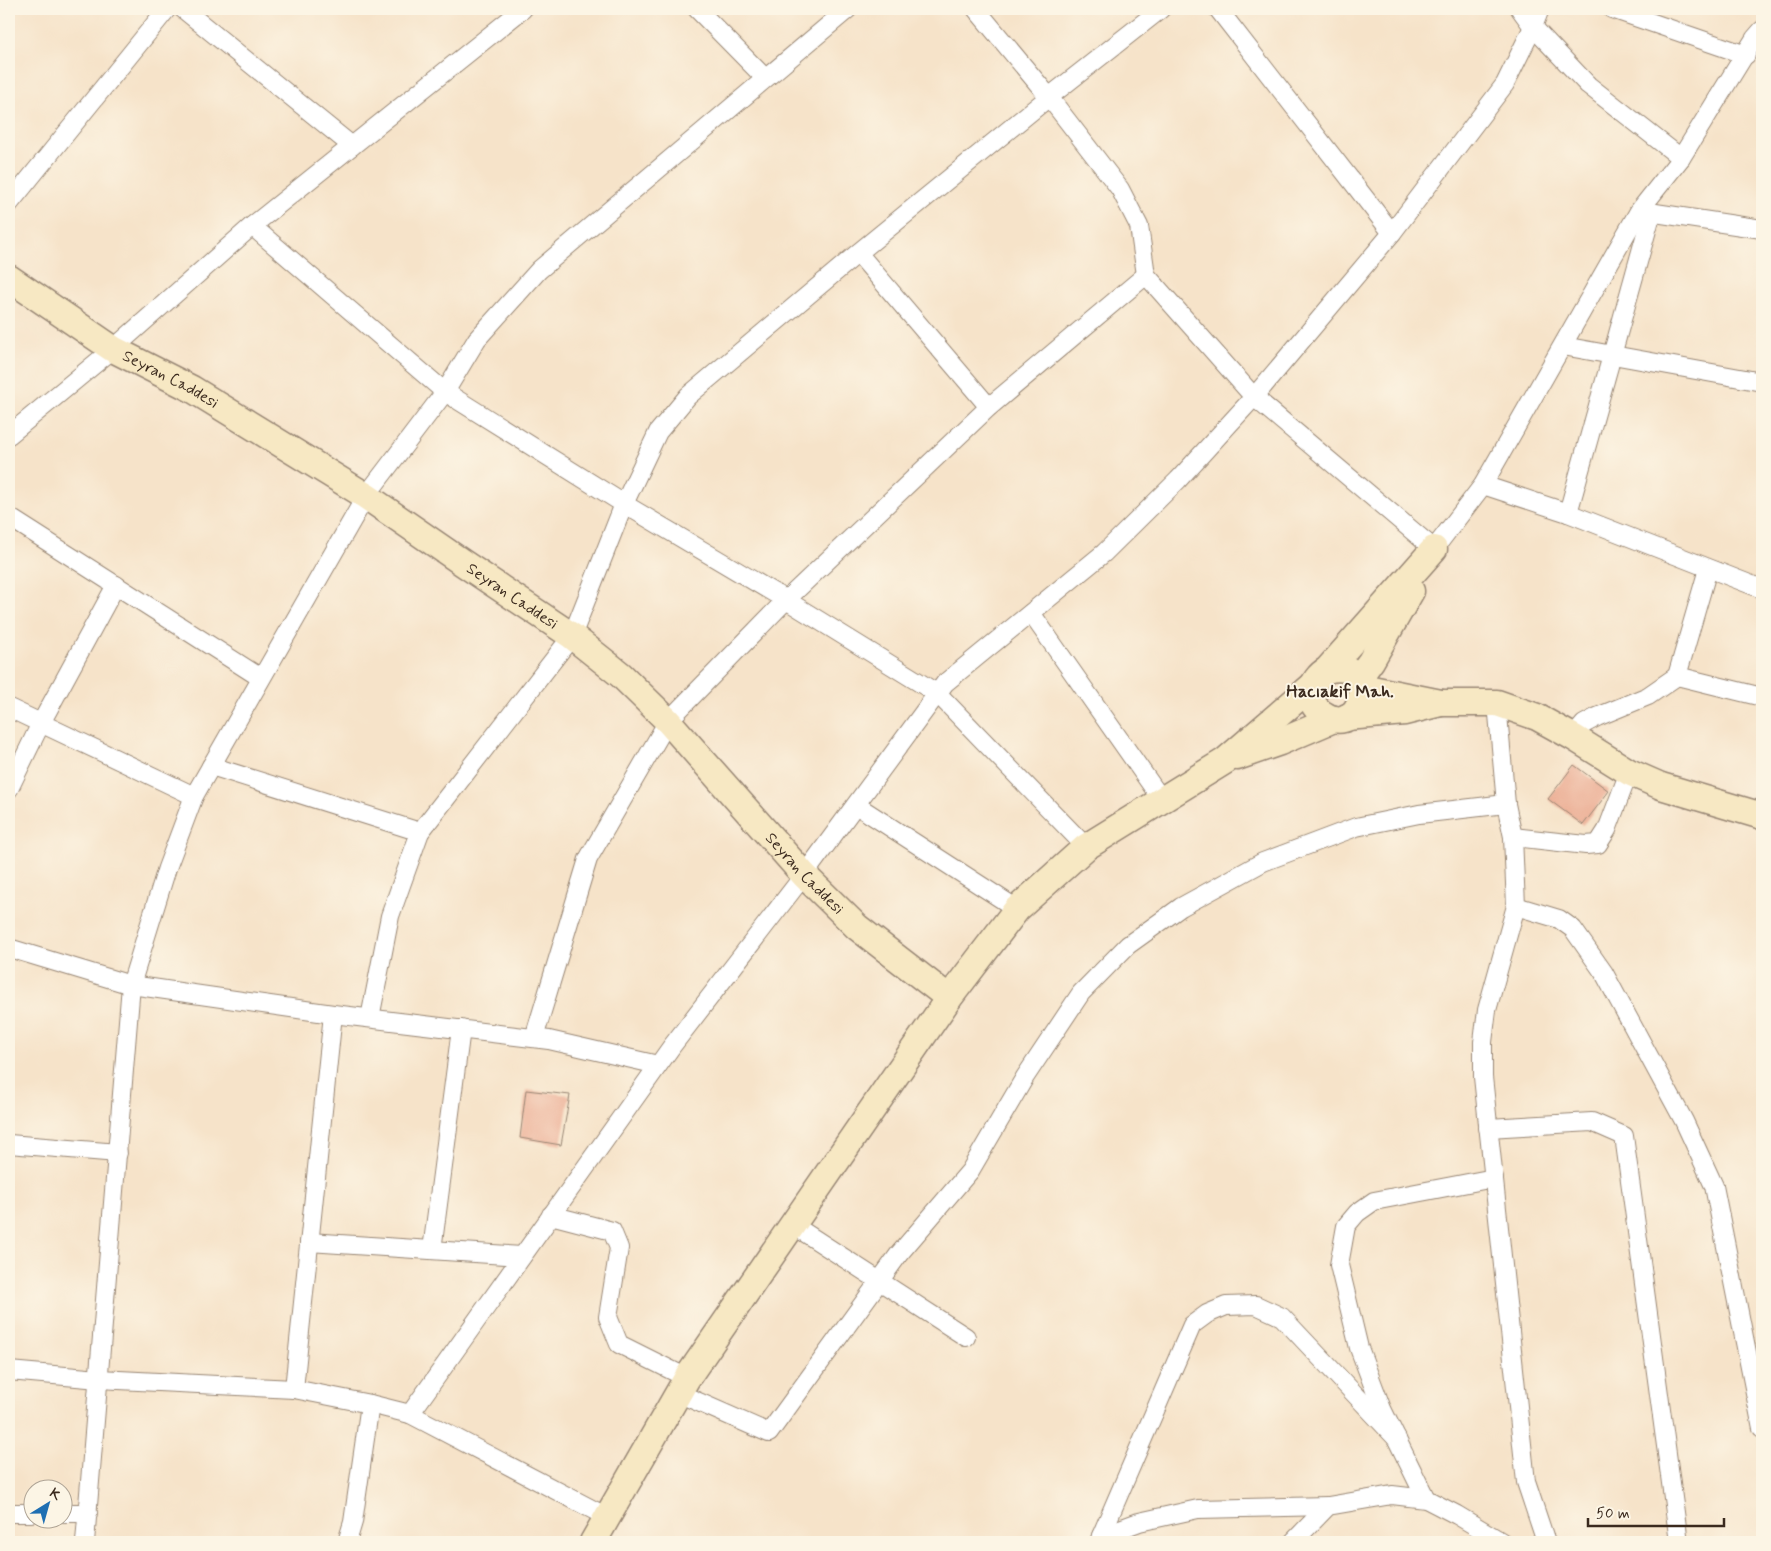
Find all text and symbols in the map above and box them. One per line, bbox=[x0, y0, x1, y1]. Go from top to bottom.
street label: Seyran Caddesi bbox=[119, 345, 223, 413]
street label: Seyran Caddesi bbox=[463, 558, 562, 634]
district label: Hacıakif Mah. bbox=[1286, 680, 1394, 704]
street label: Seyran Caddesi bbox=[761, 828, 849, 919]
north arrow bbox=[22, 1478, 72, 1528]
text: K bbox=[46, 1484, 65, 1505]
scale bar bbox=[1588, 1496, 1725, 1528]
text: 50 m bbox=[1596, 1504, 1630, 1524]

